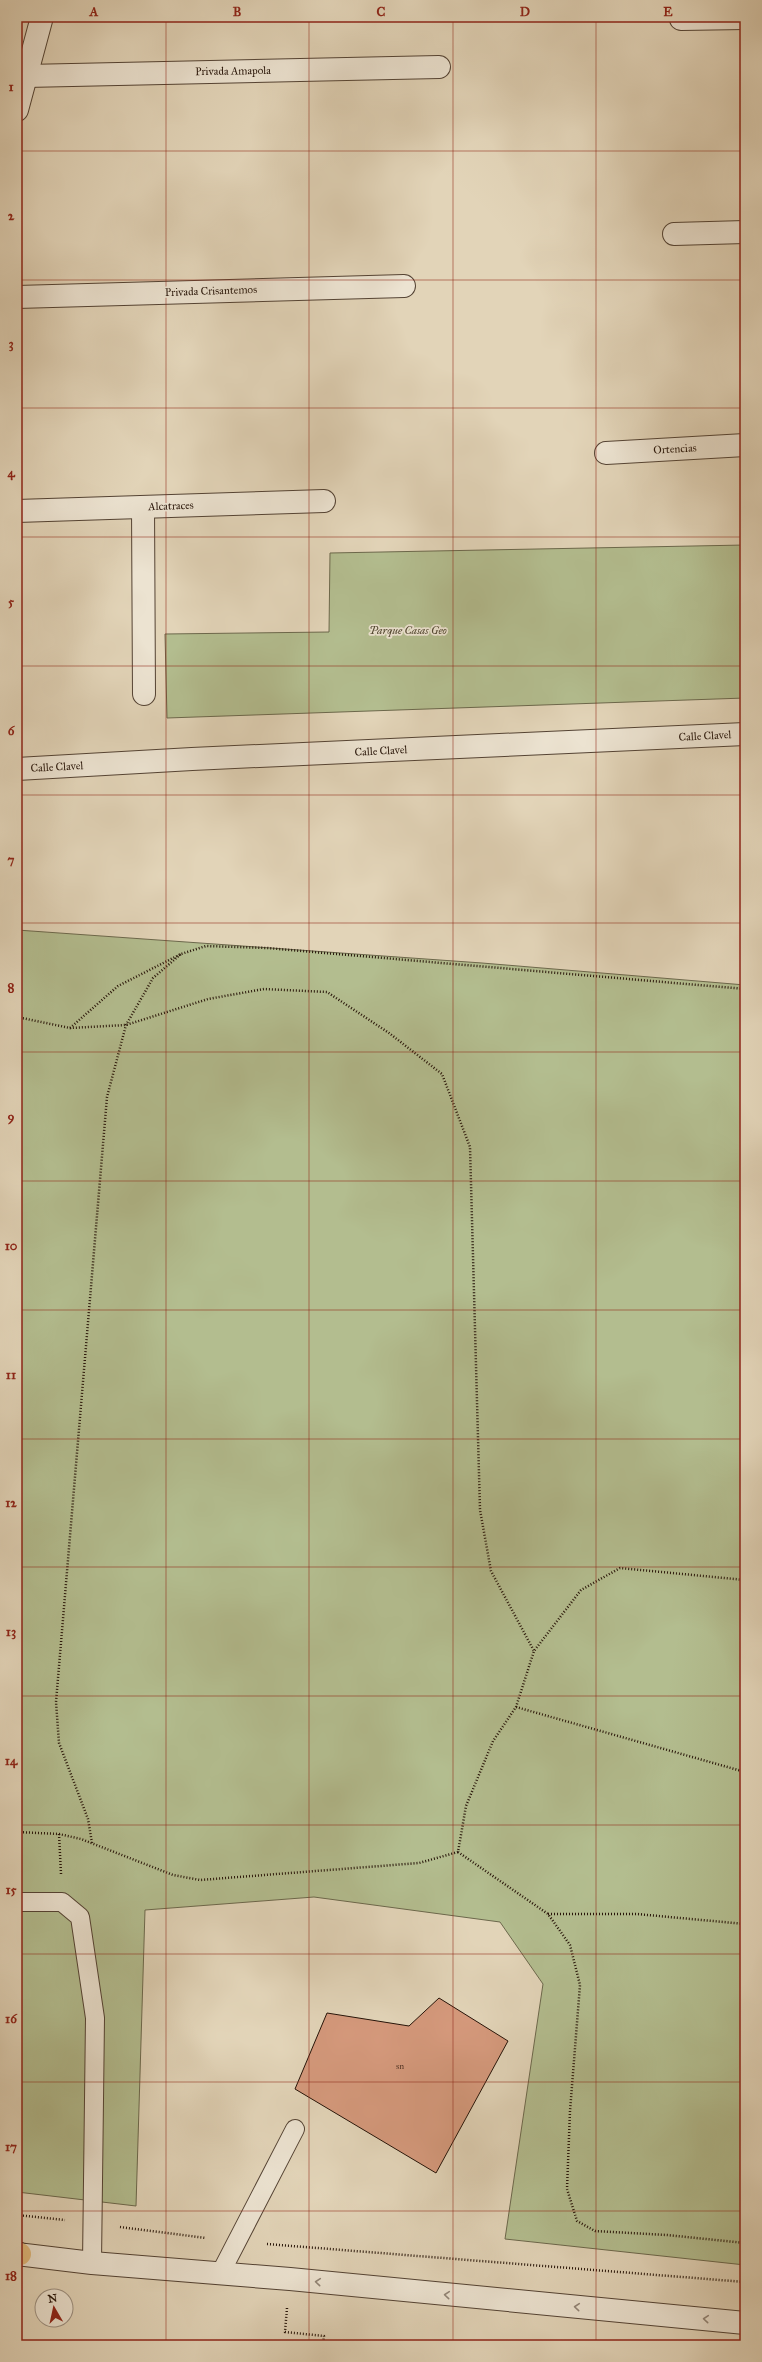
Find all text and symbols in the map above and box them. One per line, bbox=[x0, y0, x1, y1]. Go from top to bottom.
text: A bbox=[89, 4, 99, 20]
text: B bbox=[233, 4, 242, 20]
text: C bbox=[377, 4, 386, 20]
text: D bbox=[520, 4, 530, 20]
text: E bbox=[663, 4, 673, 20]
street label: Privada Amapola bbox=[195, 64, 271, 78]
text: 1 bbox=[8, 79, 14, 95]
text: 2 bbox=[8, 208, 15, 224]
street label: Privada Crisantemos bbox=[165, 283, 257, 299]
text: 3 bbox=[8, 336, 14, 352]
street label: Ortencias bbox=[653, 441, 697, 457]
text: 4 bbox=[7, 465, 15, 481]
street label: Alcatraces bbox=[147, 499, 194, 513]
text: 5 bbox=[8, 594, 15, 610]
park label: Parque Casas Geo bbox=[369, 624, 447, 637]
text: 6 bbox=[8, 723, 16, 739]
street label: Calle Clavel bbox=[678, 728, 732, 744]
street label: Calle Clavel bbox=[354, 743, 408, 759]
street label: Calle Clavel bbox=[30, 759, 84, 775]
text: 7 bbox=[8, 852, 15, 868]
text: 8 bbox=[8, 980, 15, 996]
text: 9 bbox=[8, 1109, 15, 1125]
text: 10 bbox=[5, 1238, 18, 1254]
text: 11 bbox=[6, 1367, 16, 1383]
text: 12 bbox=[5, 1495, 17, 1511]
text: 13 bbox=[6, 1624, 16, 1640]
text: 14 bbox=[5, 1753, 18, 1769]
text: 15 bbox=[5, 1882, 17, 1898]
text: 16 bbox=[5, 2011, 18, 2027]
house number: sn bbox=[396, 2060, 404, 2071]
text: 17 bbox=[5, 2139, 17, 2155]
text: 18 bbox=[5, 2268, 17, 2284]
one-way arrow bbox=[315, 2278, 321, 2287]
north arrow bbox=[34, 2288, 74, 2328]
one-way arrow bbox=[444, 2290, 450, 2299]
text: N bbox=[47, 2291, 59, 2306]
one-way arrow bbox=[574, 2303, 580, 2312]
one-way arrow bbox=[703, 2315, 709, 2324]

